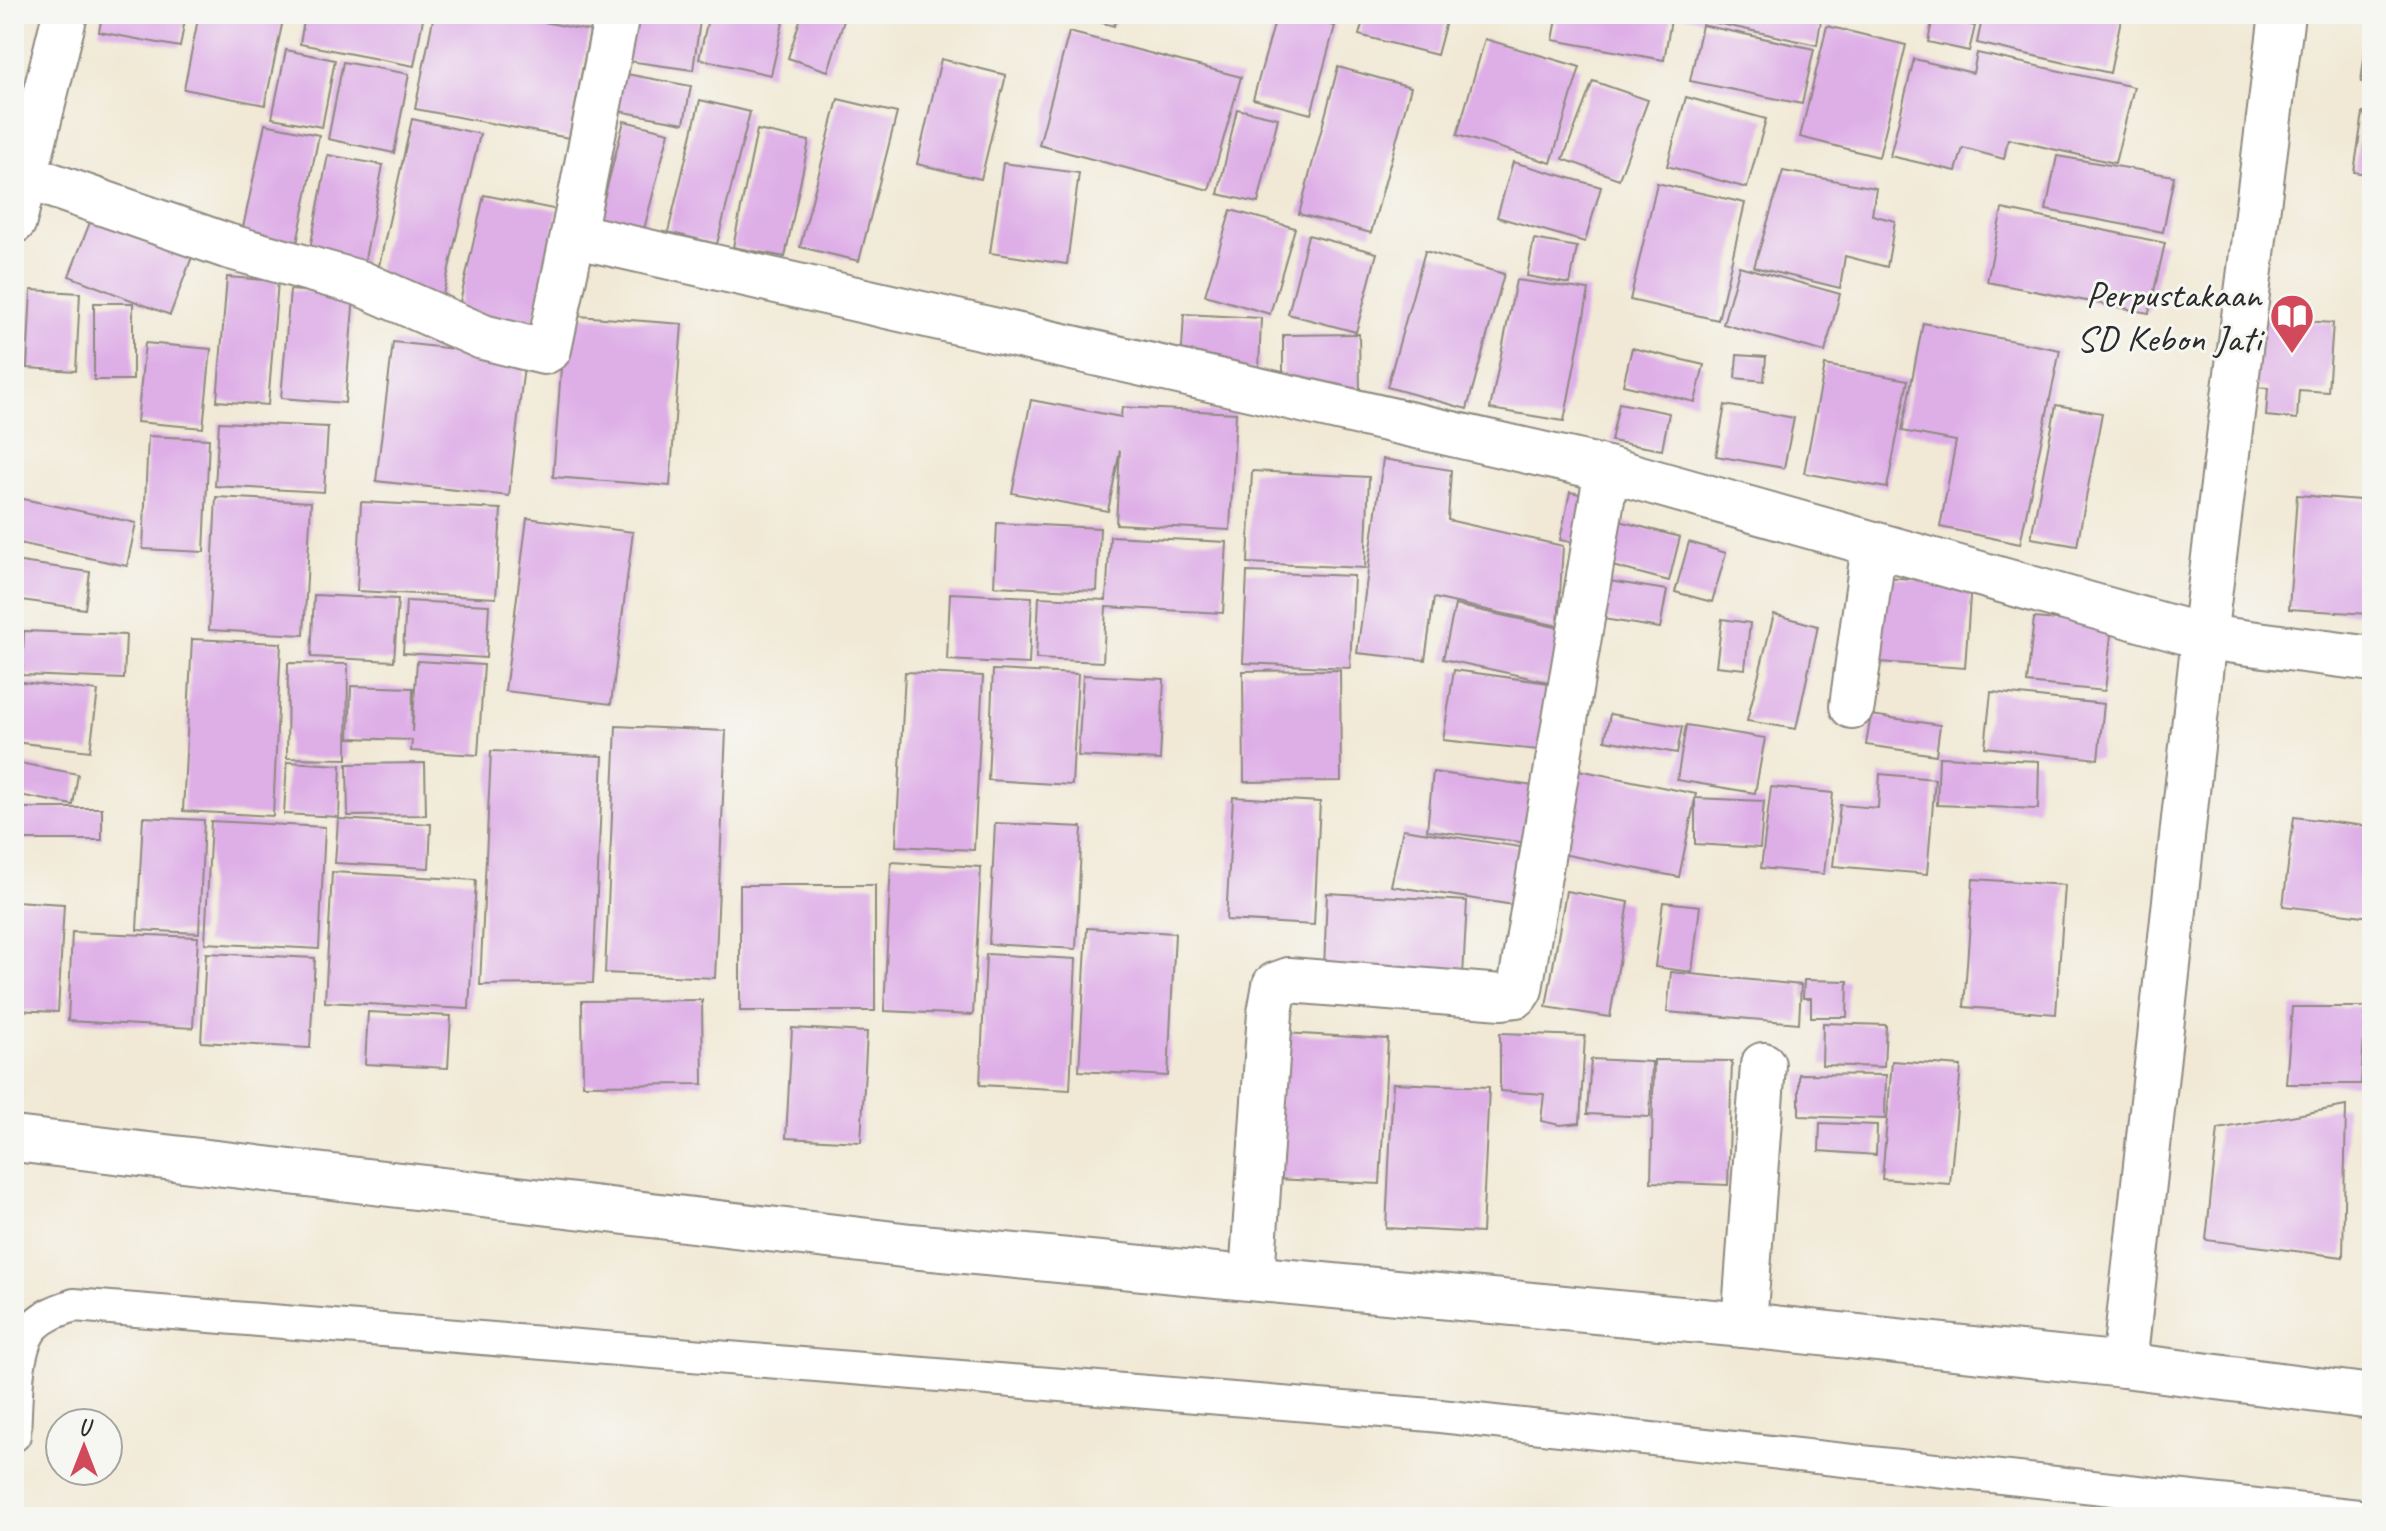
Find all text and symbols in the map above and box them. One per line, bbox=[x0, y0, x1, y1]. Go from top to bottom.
place label: Perpustakaan SD Kebon Jati bbox=[2076, 271, 2265, 362]
library icon: Perpustakaan SD Kebon Jati bbox=[2268, 292, 2316, 355]
north arrow bbox=[44, 1407, 124, 1487]
text: U bbox=[79, 1414, 94, 1442]

